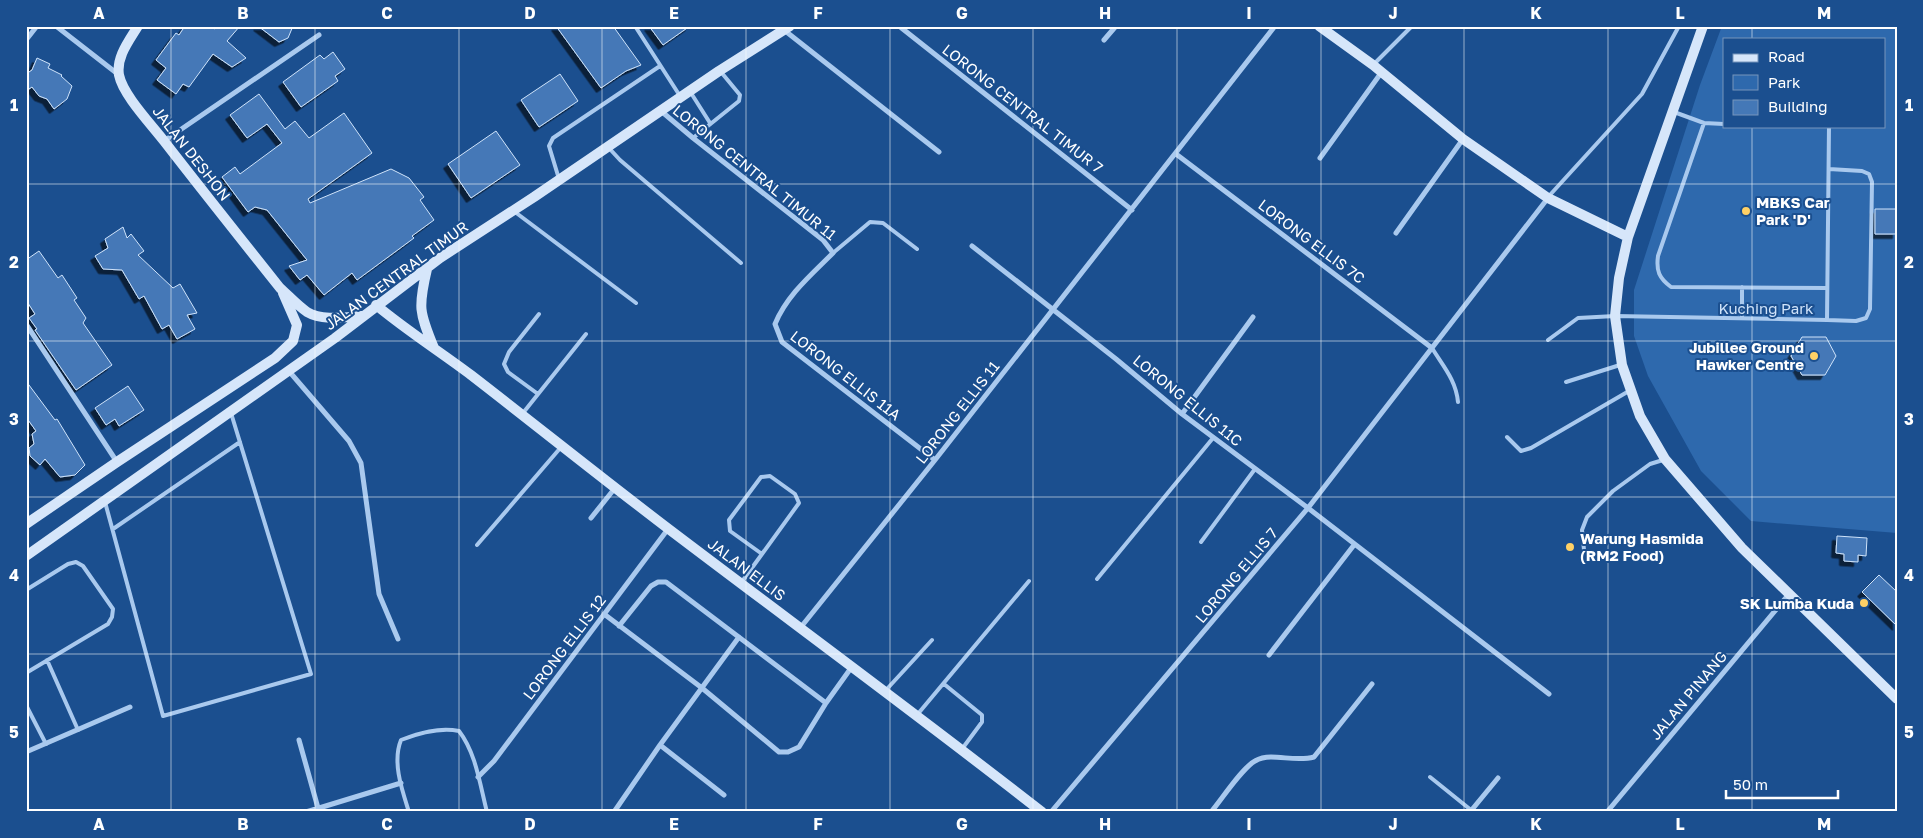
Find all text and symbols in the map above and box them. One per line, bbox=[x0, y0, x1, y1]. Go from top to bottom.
text: A bbox=[93, 3, 105, 23]
text: B bbox=[237, 3, 249, 23]
text: C bbox=[381, 3, 393, 23]
text: D bbox=[524, 3, 536, 23]
text: E bbox=[669, 3, 679, 23]
text: F bbox=[813, 3, 823, 23]
text: G bbox=[956, 3, 968, 23]
text: H bbox=[1099, 3, 1111, 23]
text: I bbox=[1246, 3, 1252, 23]
text: J bbox=[1388, 3, 1398, 23]
text: K bbox=[1530, 3, 1542, 23]
text: L bbox=[1675, 3, 1685, 23]
text: M bbox=[1817, 3, 1831, 23]
legend bbox=[1723, 38, 1886, 128]
street label: LORONG CENTRAL TIMUR 7 bbox=[939, 40, 1107, 176]
text: Road bbox=[1768, 47, 1805, 65]
text: Park bbox=[1768, 73, 1801, 91]
text: 1 bbox=[10, 95, 18, 115]
text: 1 bbox=[1905, 95, 1913, 115]
text: Building bbox=[1768, 97, 1828, 115]
street label: LORONG CENTRAL TIMUR 11 bbox=[670, 100, 840, 244]
street label: JALAN DESHON bbox=[149, 102, 235, 204]
place label: MBKS Car Park 'D' bbox=[1756, 193, 1830, 228]
street label: LORONG ELLIS 7C bbox=[1255, 195, 1369, 287]
marker: MBKS Car Park 'D' bbox=[1740, 205, 1752, 217]
street label: JALAN CENTRAL TIMUR bbox=[321, 217, 471, 333]
text: 2 bbox=[9, 252, 19, 272]
text: 2 bbox=[1904, 252, 1914, 272]
park label: Kuching Park bbox=[1718, 299, 1814, 317]
street label: LORONG ELLIS 11A bbox=[787, 326, 905, 424]
place label: Jubillee Ground Hawker Centre bbox=[1689, 338, 1804, 373]
street label: LORONG ELLIS 11C bbox=[1130, 350, 1246, 450]
marker: Jubillee Ground Hawker Centre bbox=[1808, 350, 1820, 362]
street label: LORONG ELLIS 11 bbox=[911, 357, 1003, 467]
text: 3 bbox=[9, 409, 19, 429]
text: 3 bbox=[1904, 409, 1914, 429]
street label: LORONG ELLIS 7 bbox=[1191, 524, 1281, 626]
place label: Warung Hasmida (RM2 Food) bbox=[1580, 529, 1704, 564]
street label: JALAN ELLIS bbox=[705, 534, 789, 604]
marker: Warung Hasmida (RM2 Food) bbox=[1564, 541, 1576, 553]
text: 4 bbox=[9, 565, 19, 585]
text: 4 bbox=[1904, 565, 1914, 585]
street label: LORONG ELLIS 12 bbox=[519, 591, 609, 703]
place label: SK Lumba Kuda bbox=[1740, 594, 1854, 612]
marker: SK Lumba Kuda bbox=[1858, 597, 1870, 609]
street label: JALAN PINANG bbox=[1646, 647, 1730, 743]
text: 5 bbox=[9, 722, 19, 742]
text: 5 bbox=[1904, 722, 1914, 742]
scale bar bbox=[1726, 768, 1838, 800]
text: 50 m bbox=[1733, 775, 1768, 793]
text: A bbox=[93, 814, 105, 834]
text: B bbox=[237, 814, 249, 834]
text: C bbox=[381, 814, 393, 834]
text: D bbox=[524, 814, 536, 834]
text: E bbox=[669, 814, 679, 834]
text: F bbox=[813, 814, 823, 834]
text: G bbox=[956, 814, 968, 834]
text: H bbox=[1099, 814, 1111, 834]
text: I bbox=[1246, 814, 1252, 834]
text: J bbox=[1388, 814, 1398, 834]
text: K bbox=[1530, 814, 1542, 834]
text: L bbox=[1675, 814, 1685, 834]
text: M bbox=[1817, 814, 1831, 834]

